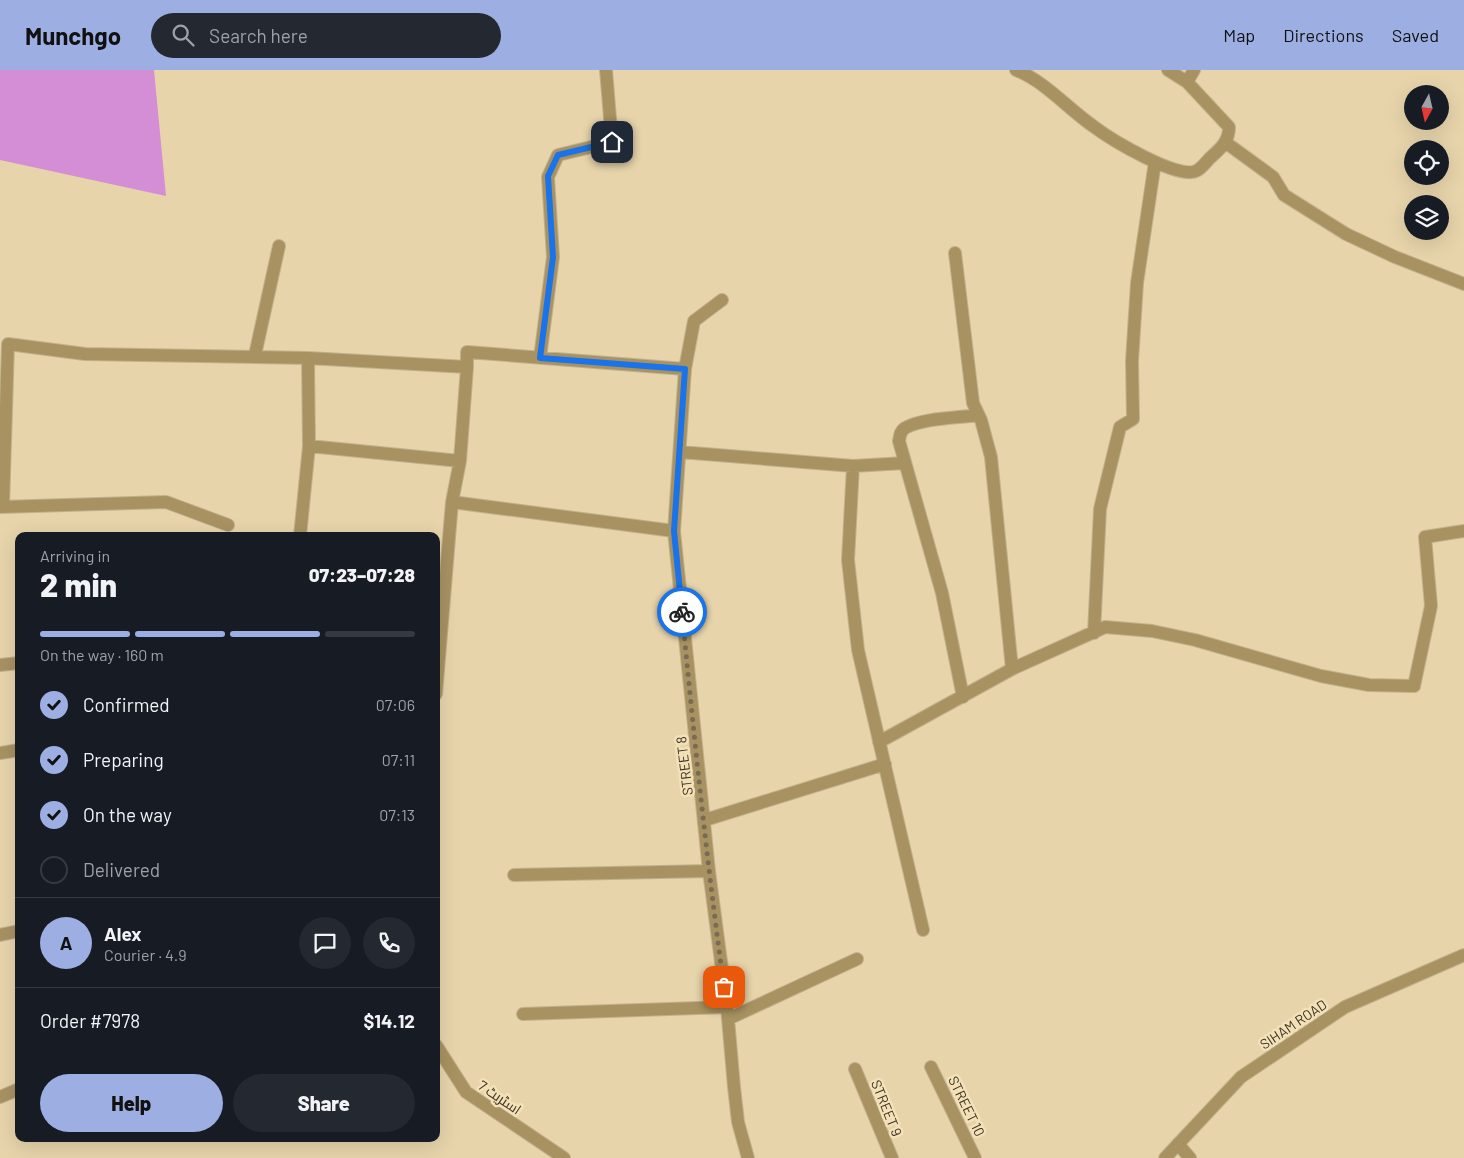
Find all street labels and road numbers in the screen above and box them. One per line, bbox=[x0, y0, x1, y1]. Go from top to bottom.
street label: STREET 8 bbox=[672, 735, 696, 797]
street label: SIHAM ROAD bbox=[1256, 996, 1330, 1052]
street label: STREET 10 bbox=[945, 1073, 989, 1139]
street label: اسٹریٹ 7 bbox=[475, 1076, 525, 1118]
street label: STREET 9 bbox=[868, 1077, 906, 1139]

